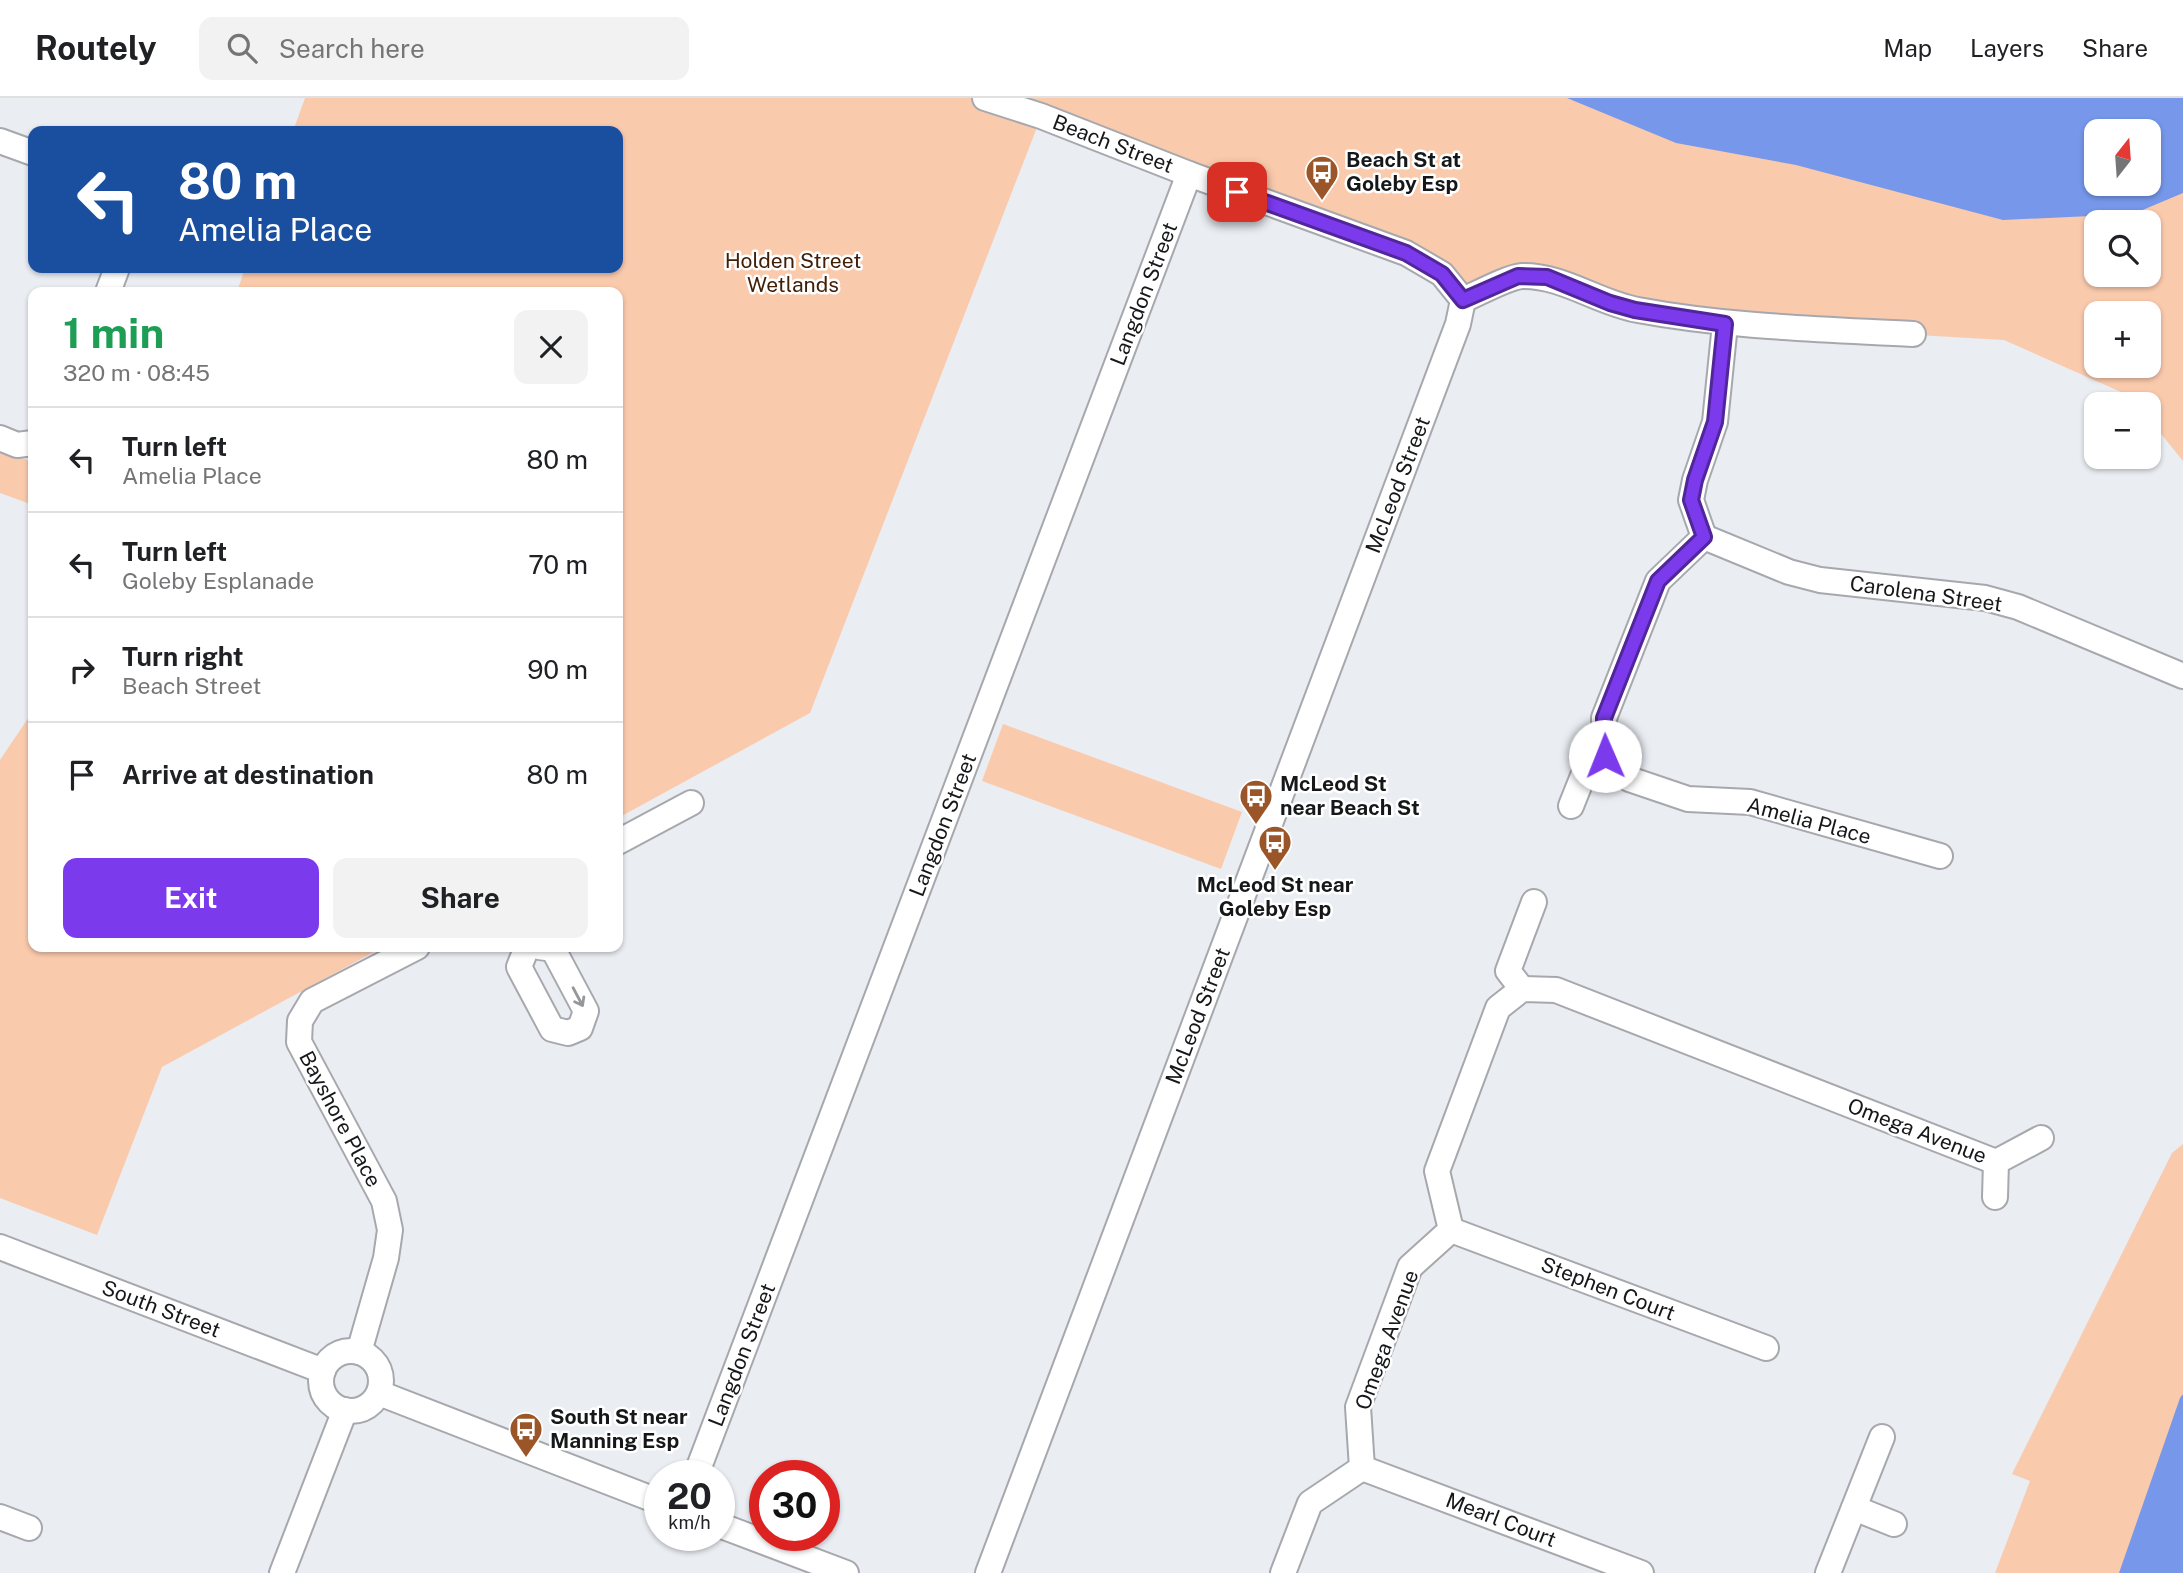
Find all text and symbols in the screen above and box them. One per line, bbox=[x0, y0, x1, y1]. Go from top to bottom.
search box bbox=[199, 17, 689, 80]
text: Routely bbox=[35, 29, 157, 67]
icon: search bbox=[223, 29, 261, 67]
text: Search here bbox=[279, 33, 425, 64]
text: Map bbox=[1883, 34, 1932, 62]
text: Layers bbox=[1970, 34, 2044, 62]
text: Share bbox=[2082, 34, 2148, 62]
street label: Beach Street bbox=[1049, 109, 1177, 178]
north arrow bbox=[2084, 119, 2161, 196]
map controls bbox=[2084, 119, 2161, 469]
place label: Beach St at Goleby Esp bbox=[1346, 147, 1461, 196]
text: 80 m bbox=[178, 152, 297, 210]
bus stop icon: Beach St at Goleby Esp bbox=[1303, 153, 1341, 202]
icon: left bbox=[63, 154, 154, 245]
pin bbox=[1207, 162, 1267, 222]
icon: arrive bbox=[1218, 173, 1256, 211]
button: search bbox=[2084, 210, 2161, 287]
text: Amelia Place bbox=[178, 211, 372, 248]
street label: Langdon Street bbox=[1105, 219, 1182, 369]
park label: Holden Street Wetlands bbox=[725, 248, 861, 297]
button: + bbox=[2084, 301, 2161, 378]
text: 1 min bbox=[63, 308, 164, 357]
button: close bbox=[514, 310, 588, 384]
text: 320 m · 08:45 bbox=[63, 359, 210, 386]
button: − bbox=[2084, 392, 2161, 469]
street label: McLeod Street bbox=[1360, 413, 1435, 557]
text: Turn left bbox=[122, 431, 227, 462]
icon: left bbox=[63, 441, 101, 479]
text: 80 m bbox=[527, 444, 588, 475]
text: Amelia Place bbox=[122, 462, 262, 489]
text: Turn left bbox=[122, 536, 227, 567]
icon: left bbox=[63, 546, 101, 584]
text: 70 m bbox=[528, 549, 588, 580]
text: Goleby Esplanade bbox=[122, 567, 314, 594]
street label: Carolena Street bbox=[1848, 570, 2004, 617]
text: Turn right bbox=[122, 641, 244, 672]
icon: right bbox=[63, 651, 101, 689]
text: 90 m bbox=[527, 654, 588, 685]
text: Beach Street bbox=[122, 672, 261, 699]
position arrow bbox=[1568, 719, 1642, 793]
street label: Langdon Street bbox=[904, 750, 981, 900]
icon: arrive bbox=[63, 756, 101, 794]
text: Arrive at destination bbox=[122, 759, 374, 790]
text: 80 m bbox=[527, 759, 588, 790]
place label: McLeod St near Beach St bbox=[1280, 771, 1420, 820]
bus stop icon: McLeod St near Beach St bbox=[1237, 777, 1275, 826]
street label: Amelia Place bbox=[1744, 792, 1874, 849]
bus stop icon: McLeod St near Goleby Esp bbox=[1256, 823, 1294, 872]
button: Exit bbox=[63, 858, 319, 938]
button: Share bbox=[333, 858, 588, 938]
place label: McLeod St near Goleby Esp bbox=[1197, 872, 1354, 921]
street label: McLeod Street bbox=[1160, 944, 1235, 1088]
one-way arrow bbox=[572, 986, 585, 1007]
street label: Bayshore Place bbox=[294, 1047, 387, 1191]
street label: Omega Avenue bbox=[1844, 1093, 1990, 1169]
street label: Stephen Court bbox=[1537, 1251, 1679, 1326]
street label: Omega Avenue bbox=[1350, 1267, 1423, 1413]
street label: South Street bbox=[98, 1274, 224, 1343]
street label: Langdon Street bbox=[703, 1280, 780, 1430]
place label: South St near Manning Esp bbox=[550, 1404, 688, 1453]
bus stop icon: South St near Manning Esp bbox=[507, 1410, 545, 1459]
speed limit sign: 30 bbox=[749, 1460, 840, 1551]
text: 20 bbox=[667, 1476, 712, 1517]
street label: Mearl Court bbox=[1442, 1487, 1560, 1552]
text: km/h bbox=[668, 1512, 711, 1533]

